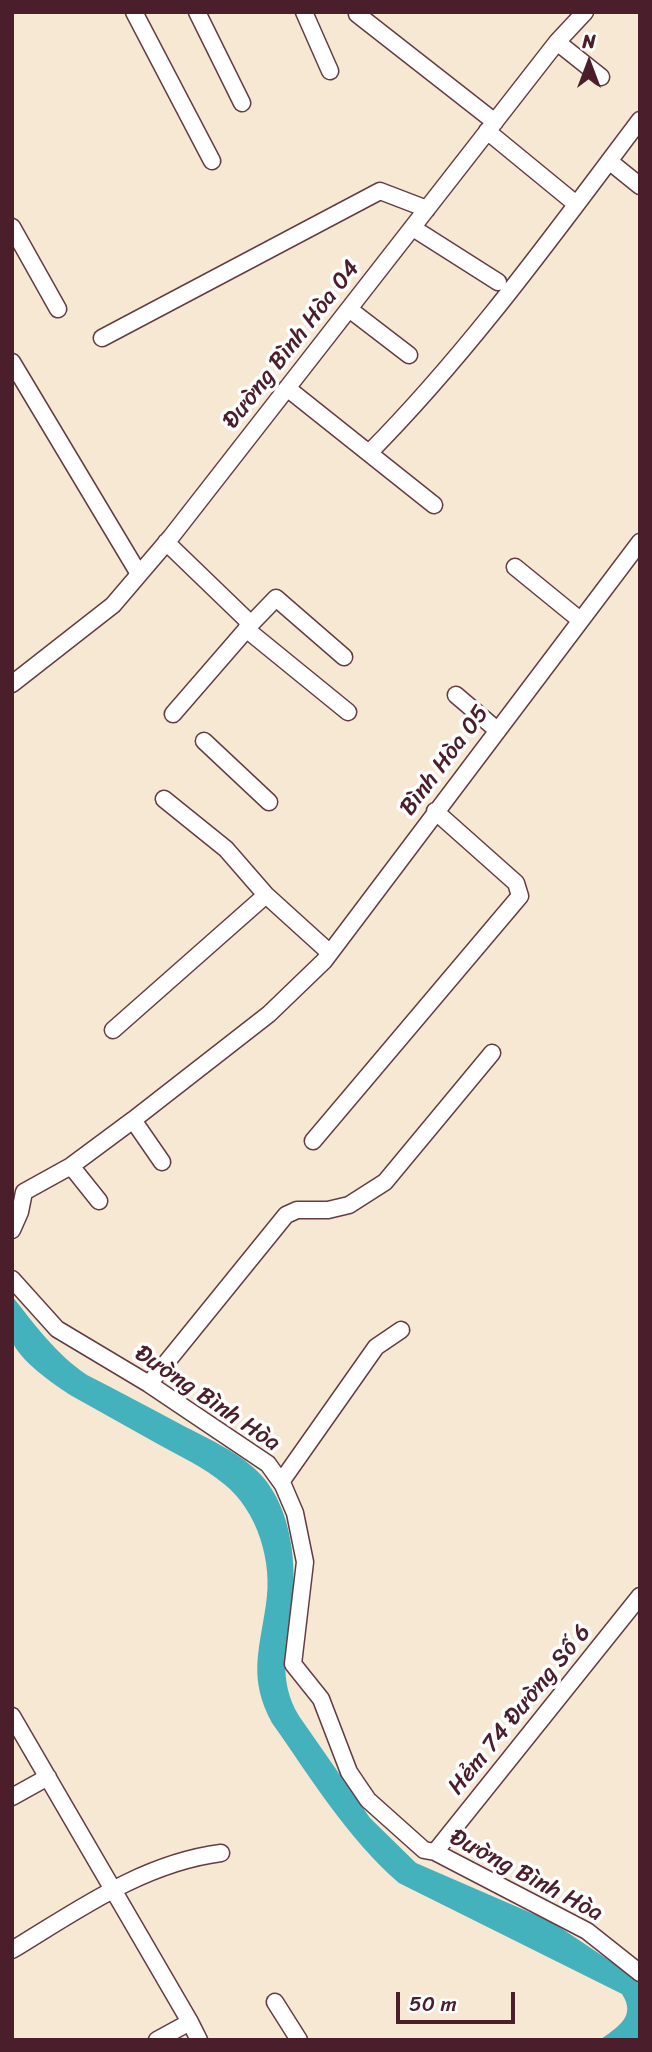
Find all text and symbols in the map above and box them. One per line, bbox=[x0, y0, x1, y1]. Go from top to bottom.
text: N bbox=[582, 25, 596, 58]
north arrow bbox=[554, 28, 624, 98]
street label: Đường Bình Hòa 04 bbox=[217, 255, 367, 435]
street label: Bình Hòa 05 bbox=[394, 700, 496, 822]
street label: Đường Bình Hòa bbox=[129, 1340, 285, 1458]
street label: Hẻm 74 Đường Số 6 bbox=[442, 1619, 598, 1801]
street label: Đường Bình Hòa bbox=[444, 1824, 608, 1928]
scale bar bbox=[400, 1979, 519, 2023]
text: 50 m bbox=[409, 1985, 457, 2023]

